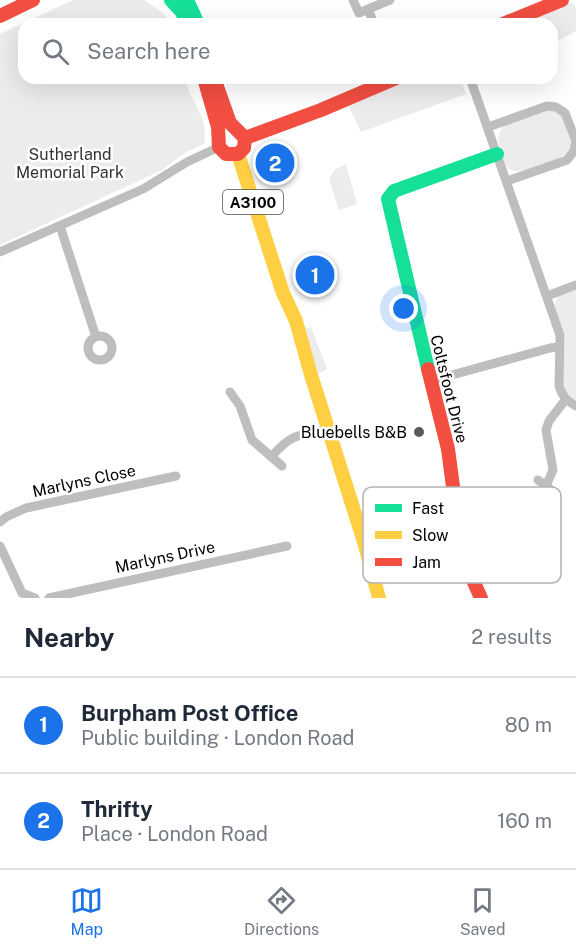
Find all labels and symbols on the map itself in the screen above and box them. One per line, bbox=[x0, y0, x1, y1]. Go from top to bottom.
pin: 2 bbox=[256, 140, 294, 186]
park label: Sutherland Memorial Park bbox=[16, 145, 124, 182]
road number: A3100 bbox=[223, 190, 283, 214]
pin: 1 bbox=[296, 252, 334, 298]
your location bbox=[389, 294, 418, 323]
street label: Coltsfoot Drive bbox=[426, 333, 472, 445]
place label: Bluebells B&B bbox=[301, 423, 407, 442]
marker: Bluebells B&B bbox=[412, 425, 426, 439]
street label: Marlyns Close bbox=[31, 461, 137, 501]
legend bbox=[363, 487, 561, 583]
text: Fast bbox=[412, 499, 444, 518]
text: Slow bbox=[412, 526, 449, 545]
street label: Marlyns Drive bbox=[113, 537, 217, 577]
text: Jam bbox=[412, 553, 441, 572]

